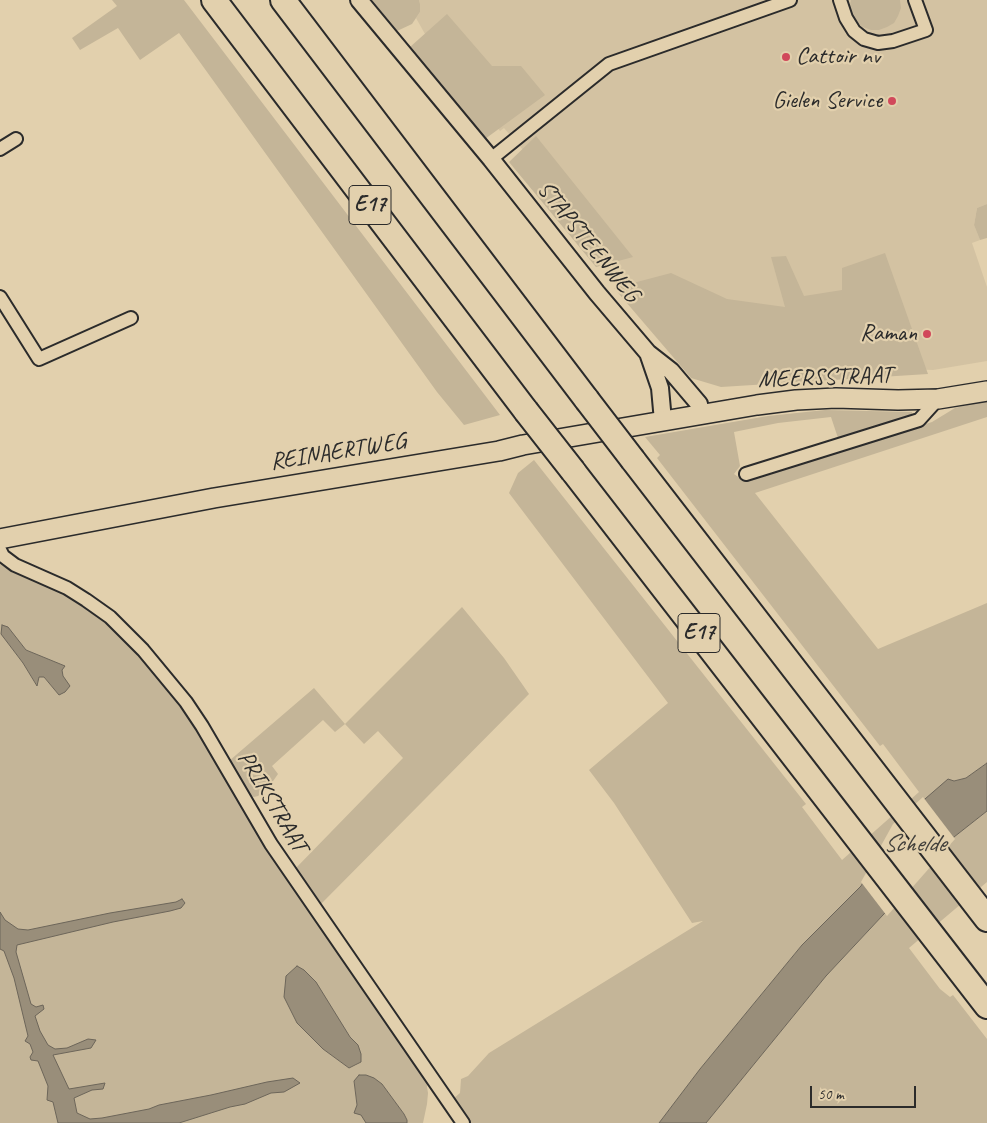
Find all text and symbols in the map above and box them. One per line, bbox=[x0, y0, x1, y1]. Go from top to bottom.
place label: Cattoir nv bbox=[796, 43, 880, 71]
marker: Cattoir nv bbox=[780, 51, 792, 63]
place label: Gielen Service bbox=[773, 87, 882, 115]
marker: Gielen Service bbox=[886, 95, 898, 107]
street label: STAPSTEENWEG bbox=[530, 176, 646, 308]
road number: E17 bbox=[349, 186, 391, 224]
place label: Raman bbox=[860, 320, 917, 348]
marker: Raman bbox=[921, 328, 933, 340]
street label: MEERSSTRAAT bbox=[758, 361, 892, 395]
street label: REINAERTWEG bbox=[268, 427, 408, 477]
road number: E17 bbox=[678, 614, 720, 652]
street label: PRIKSTRAAT bbox=[230, 746, 314, 858]
water label: Schelde bbox=[883, 829, 945, 859]
scale bar bbox=[812, 1076, 918, 1108]
text: 50 m bbox=[818, 1085, 844, 1104]

